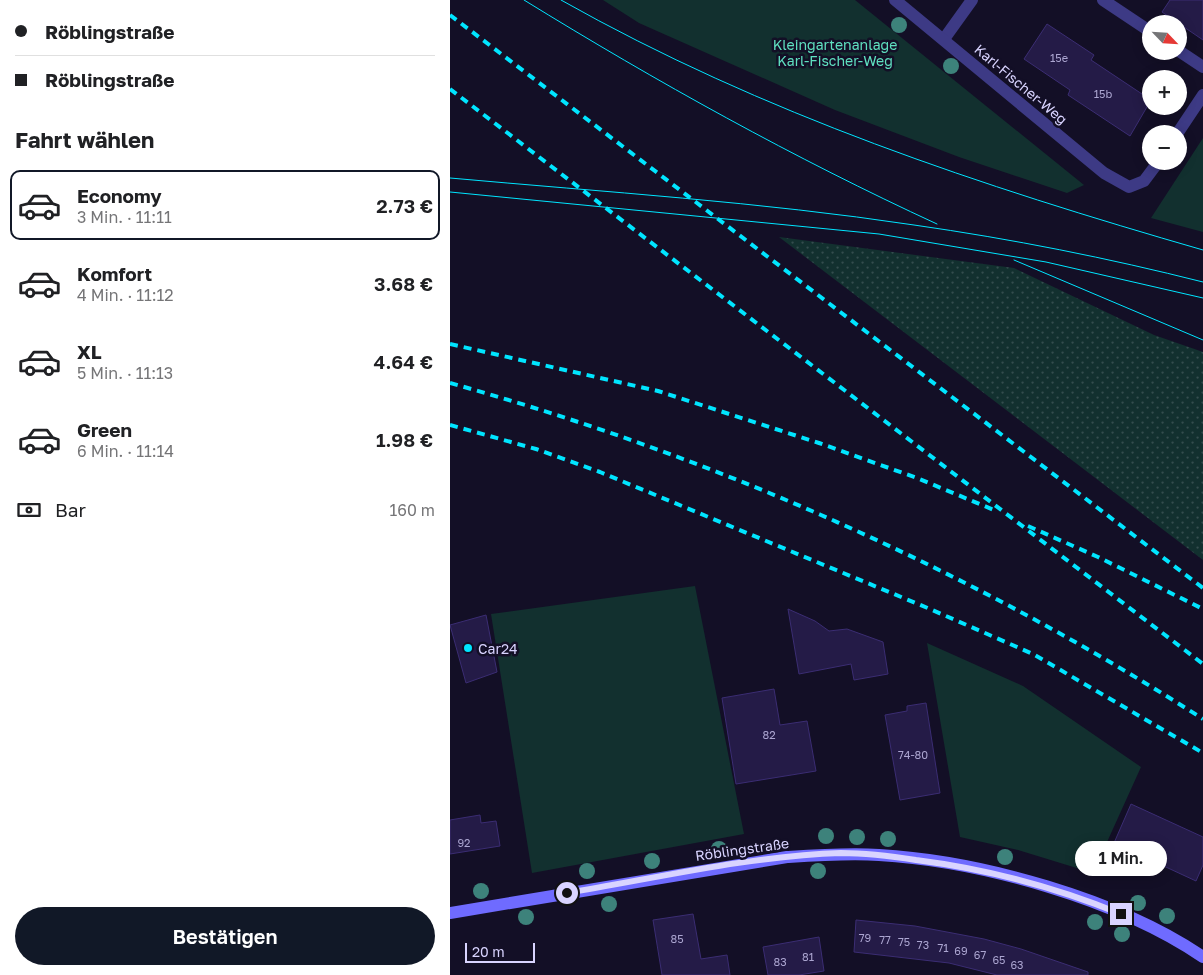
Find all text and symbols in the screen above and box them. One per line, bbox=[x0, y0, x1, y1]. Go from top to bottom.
north arrow bbox=[1142, 15, 1188, 60]
map controls bbox=[1142, 15, 1187, 170]
text: Röblingstraße bbox=[45, 20, 175, 43]
park label: Kleingartenanlage Karl-Fischer-Weg bbox=[773, 36, 897, 69]
street label: Karl-Fischer-Weg bbox=[971, 40, 1071, 128]
house number: 15e bbox=[1050, 51, 1068, 64]
text: Röblingstraße bbox=[45, 68, 175, 91]
button: + bbox=[1142, 70, 1187, 115]
house number: 15b bbox=[1094, 87, 1112, 100]
button: − bbox=[1142, 125, 1187, 170]
text: Fahrt wählen bbox=[15, 126, 154, 153]
icon: car bbox=[17, 183, 62, 228]
text: Economy bbox=[77, 184, 162, 207]
text: 2.73 € bbox=[376, 194, 433, 217]
text: 3 Min. · 11:11 bbox=[77, 207, 172, 227]
icon: car bbox=[17, 261, 62, 306]
text: Komfort bbox=[77, 262, 152, 285]
text: 3.68 € bbox=[374, 272, 433, 295]
text: 4 Min. · 11:12 bbox=[77, 285, 174, 305]
icon: car bbox=[17, 339, 62, 384]
text: XL bbox=[77, 340, 102, 363]
text: 4.64 € bbox=[374, 350, 433, 373]
text: 5 Min. · 11:13 bbox=[77, 363, 173, 383]
icon: car bbox=[17, 417, 62, 462]
text: Green bbox=[77, 418, 132, 441]
text: 1.98 € bbox=[376, 428, 433, 451]
text: 6 Min. · 11:14 bbox=[77, 441, 174, 461]
icon: cash bbox=[15, 496, 43, 524]
text: Bar bbox=[55, 498, 86, 521]
text: 160 m bbox=[389, 500, 435, 520]
place label: Car24 bbox=[478, 640, 518, 657]
marker: Car24 bbox=[462, 642, 474, 654]
house number: 82 bbox=[762, 728, 776, 741]
house number: 74-80 bbox=[898, 748, 928, 761]
street label: Röblingstraße bbox=[694, 834, 790, 864]
house number: 92 bbox=[457, 836, 471, 849]
callout: 1 Min. bbox=[1075, 842, 1167, 876]
text: 1 Min. bbox=[1098, 848, 1144, 868]
route start bbox=[556, 882, 578, 904]
route end bbox=[1110, 903, 1132, 925]
button: Bestätigen bbox=[15, 907, 435, 965]
house number: 79 bbox=[859, 931, 871, 944]
house number: 85 bbox=[670, 932, 684, 945]
house number: 77 bbox=[879, 933, 891, 946]
house number: 75 bbox=[898, 935, 910, 948]
house number: 73 bbox=[917, 938, 929, 951]
scale bar bbox=[465, 940, 535, 963]
house number: 71 bbox=[937, 941, 949, 954]
text: 20 m bbox=[472, 943, 505, 960]
house number: 69 bbox=[954, 944, 968, 957]
house number: 67 bbox=[974, 948, 986, 961]
house number: 81 bbox=[802, 950, 814, 963]
house number: 65 bbox=[992, 953, 1006, 966]
house number: 83 bbox=[773, 955, 787, 968]
house number: 63 bbox=[1010, 958, 1024, 971]

